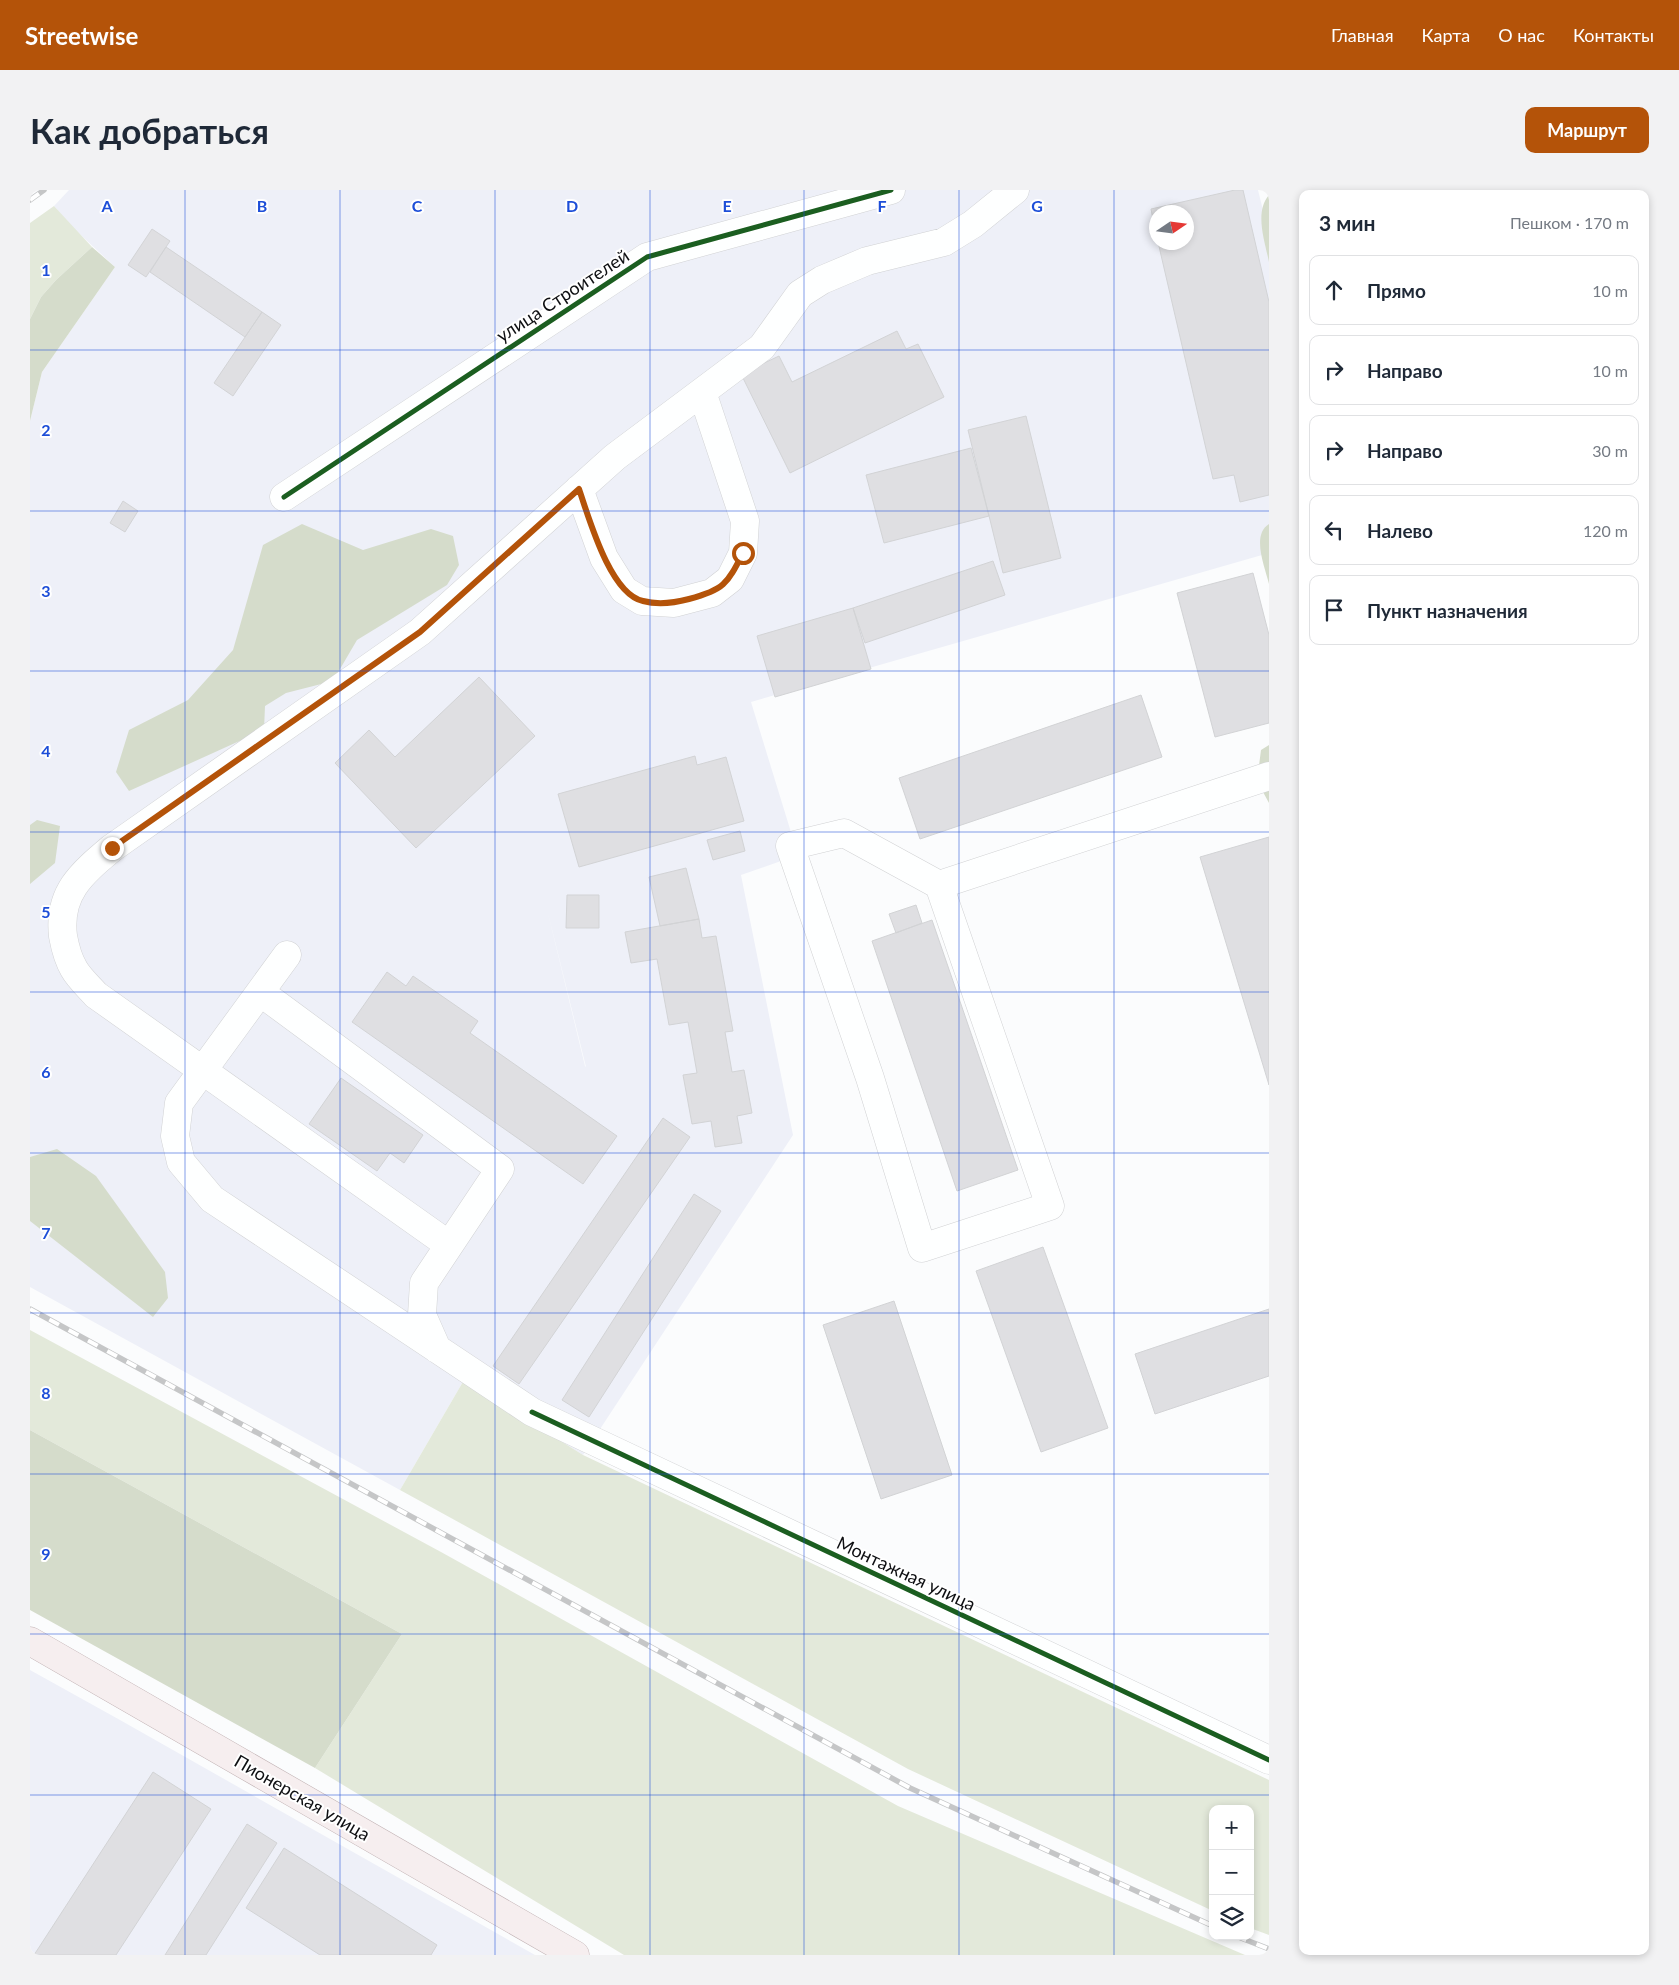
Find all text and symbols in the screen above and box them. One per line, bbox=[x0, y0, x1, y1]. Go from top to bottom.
text: Streetwise bbox=[25, 21, 138, 50]
text: Главная bbox=[1331, 24, 1394, 46]
text: Карта bbox=[1422, 24, 1470, 46]
text: О нас bbox=[1498, 24, 1545, 46]
text: Контакты bbox=[1573, 24, 1654, 46]
button: Маршрут bbox=[1525, 107, 1649, 153]
text: Как добраться bbox=[30, 109, 269, 151]
text: A bbox=[100, 196, 113, 215]
text: B bbox=[257, 196, 267, 215]
text: C bbox=[412, 196, 423, 215]
text: D bbox=[566, 196, 578, 215]
text: E bbox=[722, 196, 732, 215]
text: F bbox=[877, 196, 887, 215]
text: G bbox=[1031, 196, 1043, 215]
north arrow bbox=[1149, 205, 1194, 250]
text: 3 мин bbox=[1319, 210, 1376, 235]
text: Пешком · 170 m bbox=[1510, 213, 1629, 232]
street label: улица Строителей bbox=[492, 244, 633, 346]
text: 1 bbox=[41, 260, 51, 279]
icon: ahead bbox=[1320, 276, 1348, 304]
text: Прямо bbox=[1367, 279, 1426, 302]
text: 10 m bbox=[1592, 281, 1628, 300]
icon: right bbox=[1320, 356, 1348, 384]
text: Направо bbox=[1367, 359, 1443, 382]
text: 10 m bbox=[1592, 361, 1628, 380]
text: 2 bbox=[41, 420, 51, 439]
icon: right bbox=[1320, 436, 1348, 464]
text: Направо bbox=[1367, 439, 1443, 462]
text: 30 m bbox=[1592, 441, 1628, 460]
icon: left bbox=[1320, 516, 1348, 544]
text: Налево bbox=[1367, 519, 1433, 542]
text: 120 m bbox=[1583, 521, 1628, 540]
route start bbox=[732, 542, 755, 565]
text: 3 bbox=[41, 581, 51, 600]
icon: arrive bbox=[1320, 596, 1348, 624]
text: Пункт назначения bbox=[1367, 599, 1528, 622]
text: 4 bbox=[41, 741, 51, 760]
route end bbox=[101, 837, 124, 860]
text: 5 bbox=[41, 902, 51, 921]
text: 6 bbox=[41, 1062, 51, 1081]
text: 7 bbox=[41, 1223, 51, 1242]
text: 8 bbox=[41, 1383, 51, 1402]
street label: Монтажная улица bbox=[834, 1531, 979, 1615]
text: 9 bbox=[41, 1544, 51, 1563]
street label: Пионерская улица bbox=[231, 1749, 374, 1845]
map controls bbox=[1209, 1805, 1254, 1940]
button: + bbox=[1209, 1805, 1254, 1850]
button: − bbox=[1209, 1850, 1254, 1895]
button: layers bbox=[1209, 1895, 1254, 1940]

